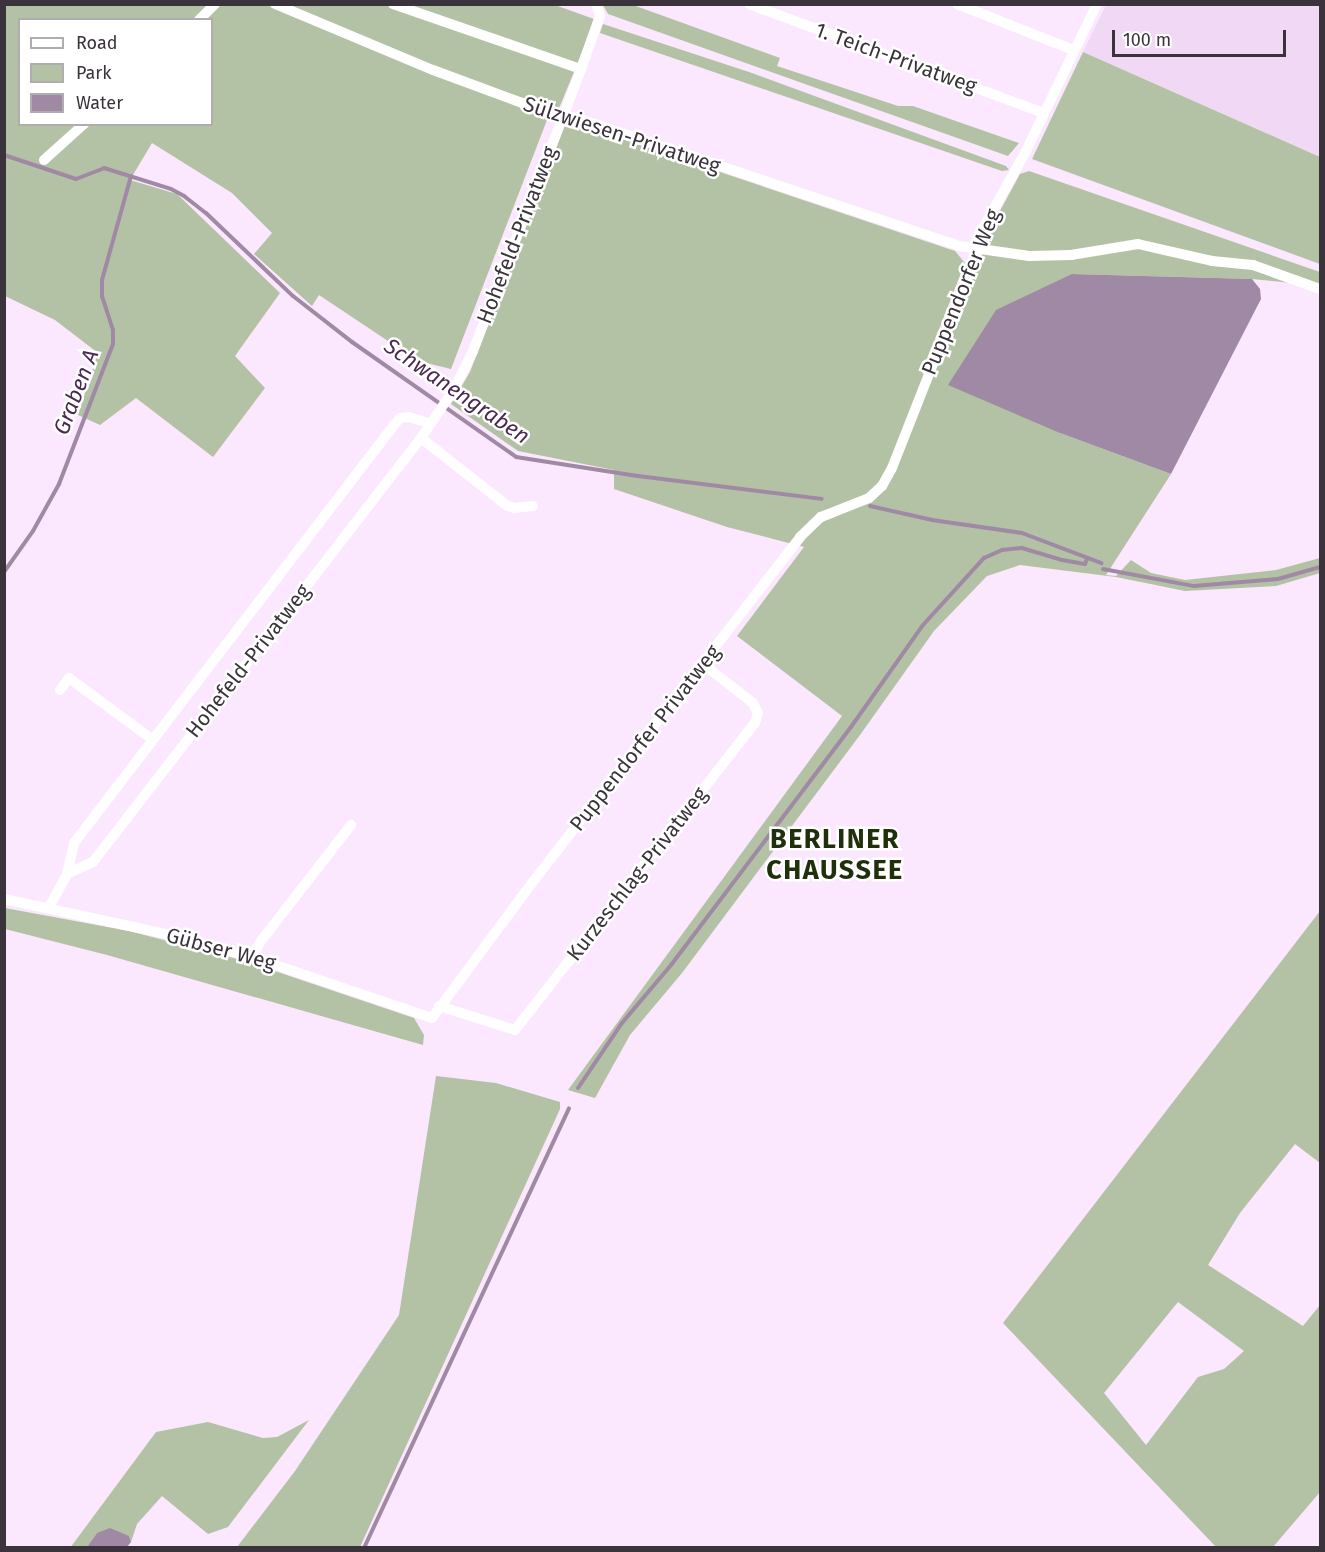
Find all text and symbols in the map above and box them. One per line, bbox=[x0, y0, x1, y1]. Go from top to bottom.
street label: 1. Teich-Privatweg bbox=[812, 17, 980, 99]
legend bbox=[18, 18, 213, 126]
scale bar bbox=[1115, 18, 1289, 56]
text: 100 m bbox=[1123, 29, 1171, 51]
text: Road bbox=[76, 32, 118, 54]
text: Park bbox=[76, 62, 111, 84]
street label: Sülzwiesen-Privatweg bbox=[520, 91, 724, 179]
text: Water bbox=[76, 92, 123, 114]
street label: Hohefeld-Privatweg bbox=[472, 143, 562, 327]
street label: Puppendorfer Weg bbox=[916, 205, 1006, 379]
water label: Schwanengraben bbox=[379, 333, 535, 449]
water label: Graben A bbox=[48, 346, 104, 438]
street label: Hohefeld-Privatweg bbox=[180, 579, 316, 743]
street label: Puppendorfer Privatweg bbox=[564, 640, 726, 836]
street label: Kurzeschlag-Privatweg bbox=[561, 782, 713, 966]
district label: BERLINER CHAUSSEE bbox=[766, 823, 904, 886]
street label: Gübser Weg bbox=[163, 922, 279, 976]

